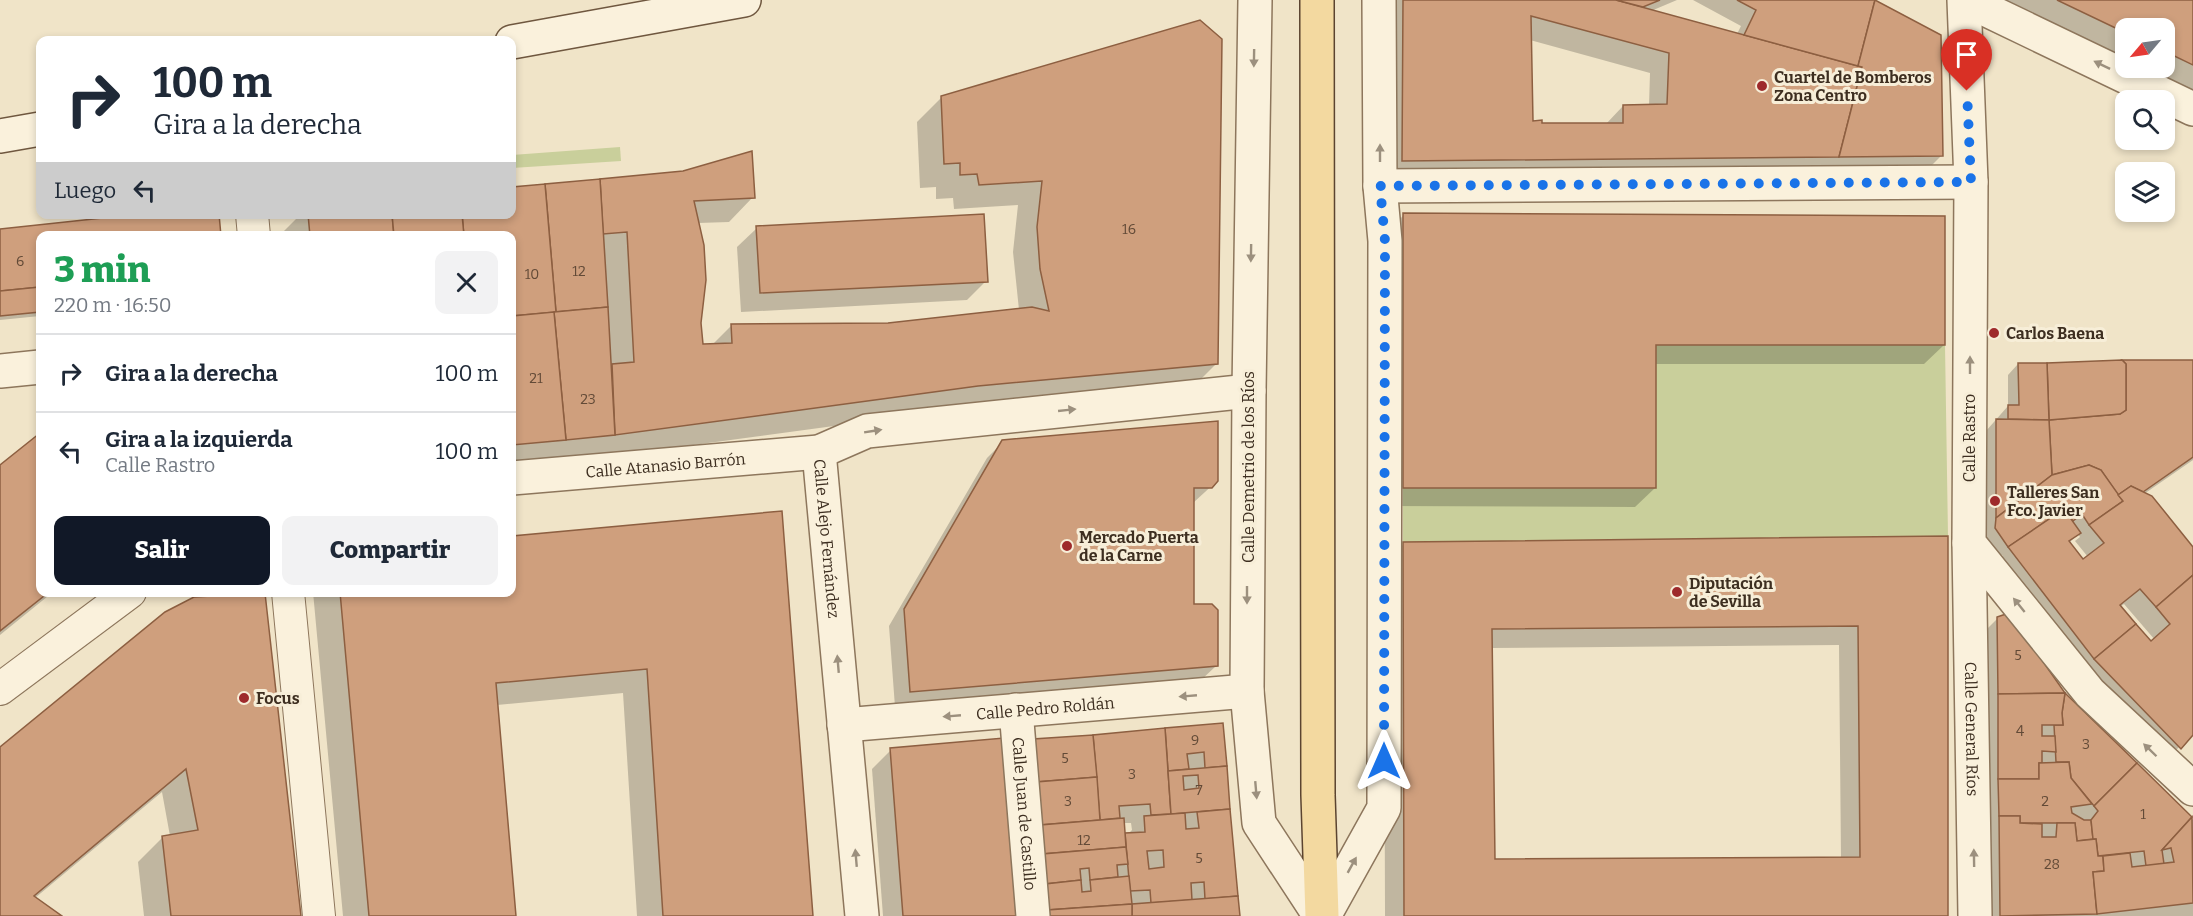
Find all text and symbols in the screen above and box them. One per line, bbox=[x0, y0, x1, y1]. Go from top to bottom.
north arrow bbox=[2115, 18, 2175, 78]
map controls bbox=[2115, 18, 2175, 222]
pin bbox=[1941, 29, 1992, 91]
icon: arrive bbox=[1950, 38, 1983, 71]
one-way arrow bbox=[1250, 49, 1259, 68]
text: 100 m bbox=[153, 58, 272, 108]
icon: right bbox=[54, 60, 132, 138]
one-way arrow bbox=[2094, 61, 2111, 70]
place label: Cuartel de Bomberos Zona Centro bbox=[1774, 68, 1932, 105]
marker: Cuartel de Bomberos Zona Centro bbox=[1755, 79, 1769, 93]
button: search bbox=[2115, 90, 2175, 150]
text: Gira a la derecha bbox=[153, 109, 362, 141]
one-way arrow bbox=[1375, 144, 1385, 163]
button: layers bbox=[2115, 162, 2175, 222]
icon: left bbox=[128, 174, 161, 207]
text: Luego bbox=[54, 177, 116, 204]
house number: 16 bbox=[1122, 221, 1136, 238]
one-way arrow bbox=[1246, 244, 1256, 263]
text: 3 min bbox=[54, 248, 150, 292]
button: close bbox=[435, 251, 498, 314]
house number: 6 bbox=[16, 253, 24, 270]
house number: 12 bbox=[572, 263, 586, 280]
house number: 10 bbox=[525, 266, 539, 283]
text: 220 m · 16:50 bbox=[54, 293, 171, 317]
place label: Carlos Baena bbox=[2006, 324, 2104, 343]
marker: Carlos Baena bbox=[1987, 326, 2001, 340]
one-way arrow bbox=[1965, 356, 1975, 375]
icon: right bbox=[54, 357, 87, 390]
text: Gira a la derecha bbox=[105, 360, 278, 387]
text: 100 m bbox=[435, 360, 498, 387]
house number: 21 bbox=[529, 370, 543, 387]
street label: Calle Demetrio de los Ríos bbox=[1239, 371, 1258, 563]
house number: 23 bbox=[580, 391, 596, 408]
street label: Calle Rastro bbox=[1960, 394, 1979, 482]
one-way arrow bbox=[1058, 406, 1077, 415]
text: Gira a la izquierda bbox=[105, 426, 293, 453]
one-way arrow bbox=[864, 427, 883, 436]
icon: left bbox=[54, 435, 87, 468]
text: 100 m bbox=[435, 438, 498, 465]
street label: Calle Atanasio Barrón bbox=[585, 449, 746, 481]
text: Calle Rastro bbox=[105, 453, 215, 477]
street label: Calle Alejo Fernández bbox=[810, 458, 844, 619]
place label: Talleres San Fco. Javier bbox=[2007, 483, 2100, 520]
marker: Talleres San Fco. Javier bbox=[1988, 494, 2002, 508]
button: Salir bbox=[54, 516, 270, 585]
button: Compartir bbox=[282, 516, 498, 585]
place label: Mercado Puerta de la Carne bbox=[1079, 528, 1199, 565]
marker: Mercado Puerta de la Carne bbox=[1060, 539, 1074, 553]
place label: Diputación de Sevilla bbox=[1689, 574, 1774, 611]
marker: Diputación de Sevilla bbox=[1670, 585, 1684, 599]
one-way arrow bbox=[1242, 586, 1252, 605]
one-way arrow bbox=[2014, 598, 2026, 613]
house number: 5 bbox=[2014, 647, 2022, 664]
one-way arrow bbox=[833, 654, 843, 673]
street label: Calle General Ríos bbox=[1961, 662, 1983, 796]
place label: Focus bbox=[256, 689, 300, 708]
marker: Focus bbox=[237, 691, 251, 705]
one-way arrow bbox=[1179, 691, 1198, 701]
street label: Calle Pedro Roldán bbox=[975, 693, 1115, 723]
one-way arrow bbox=[943, 711, 962, 721]
house number: 4 bbox=[2016, 723, 2024, 740]
position arrow bbox=[1352, 729, 1416, 793]
house number: 9 bbox=[1191, 732, 1199, 749]
street label: Calle Juan de Castillo bbox=[1009, 736, 1040, 891]
house number: 3 bbox=[2082, 736, 2090, 753]
one-way arrow bbox=[2143, 743, 2157, 757]
house number: 5 bbox=[1061, 750, 1069, 767]
house number: 3 bbox=[1128, 766, 1136, 783]
one-way arrow bbox=[1251, 781, 1260, 800]
house number: 7 bbox=[1195, 782, 1203, 799]
house number: 3 bbox=[1064, 793, 1072, 810]
house number: 2 bbox=[2041, 793, 2049, 810]
house number: 1 bbox=[2140, 806, 2146, 823]
house number: 12 bbox=[1077, 832, 1091, 849]
one-way arrow bbox=[851, 848, 861, 867]
one-way arrow bbox=[1969, 848, 1978, 867]
house number: 5 bbox=[1195, 850, 1203, 867]
house number: 28 bbox=[2044, 856, 2060, 873]
one-way arrow bbox=[1347, 857, 1358, 873]

